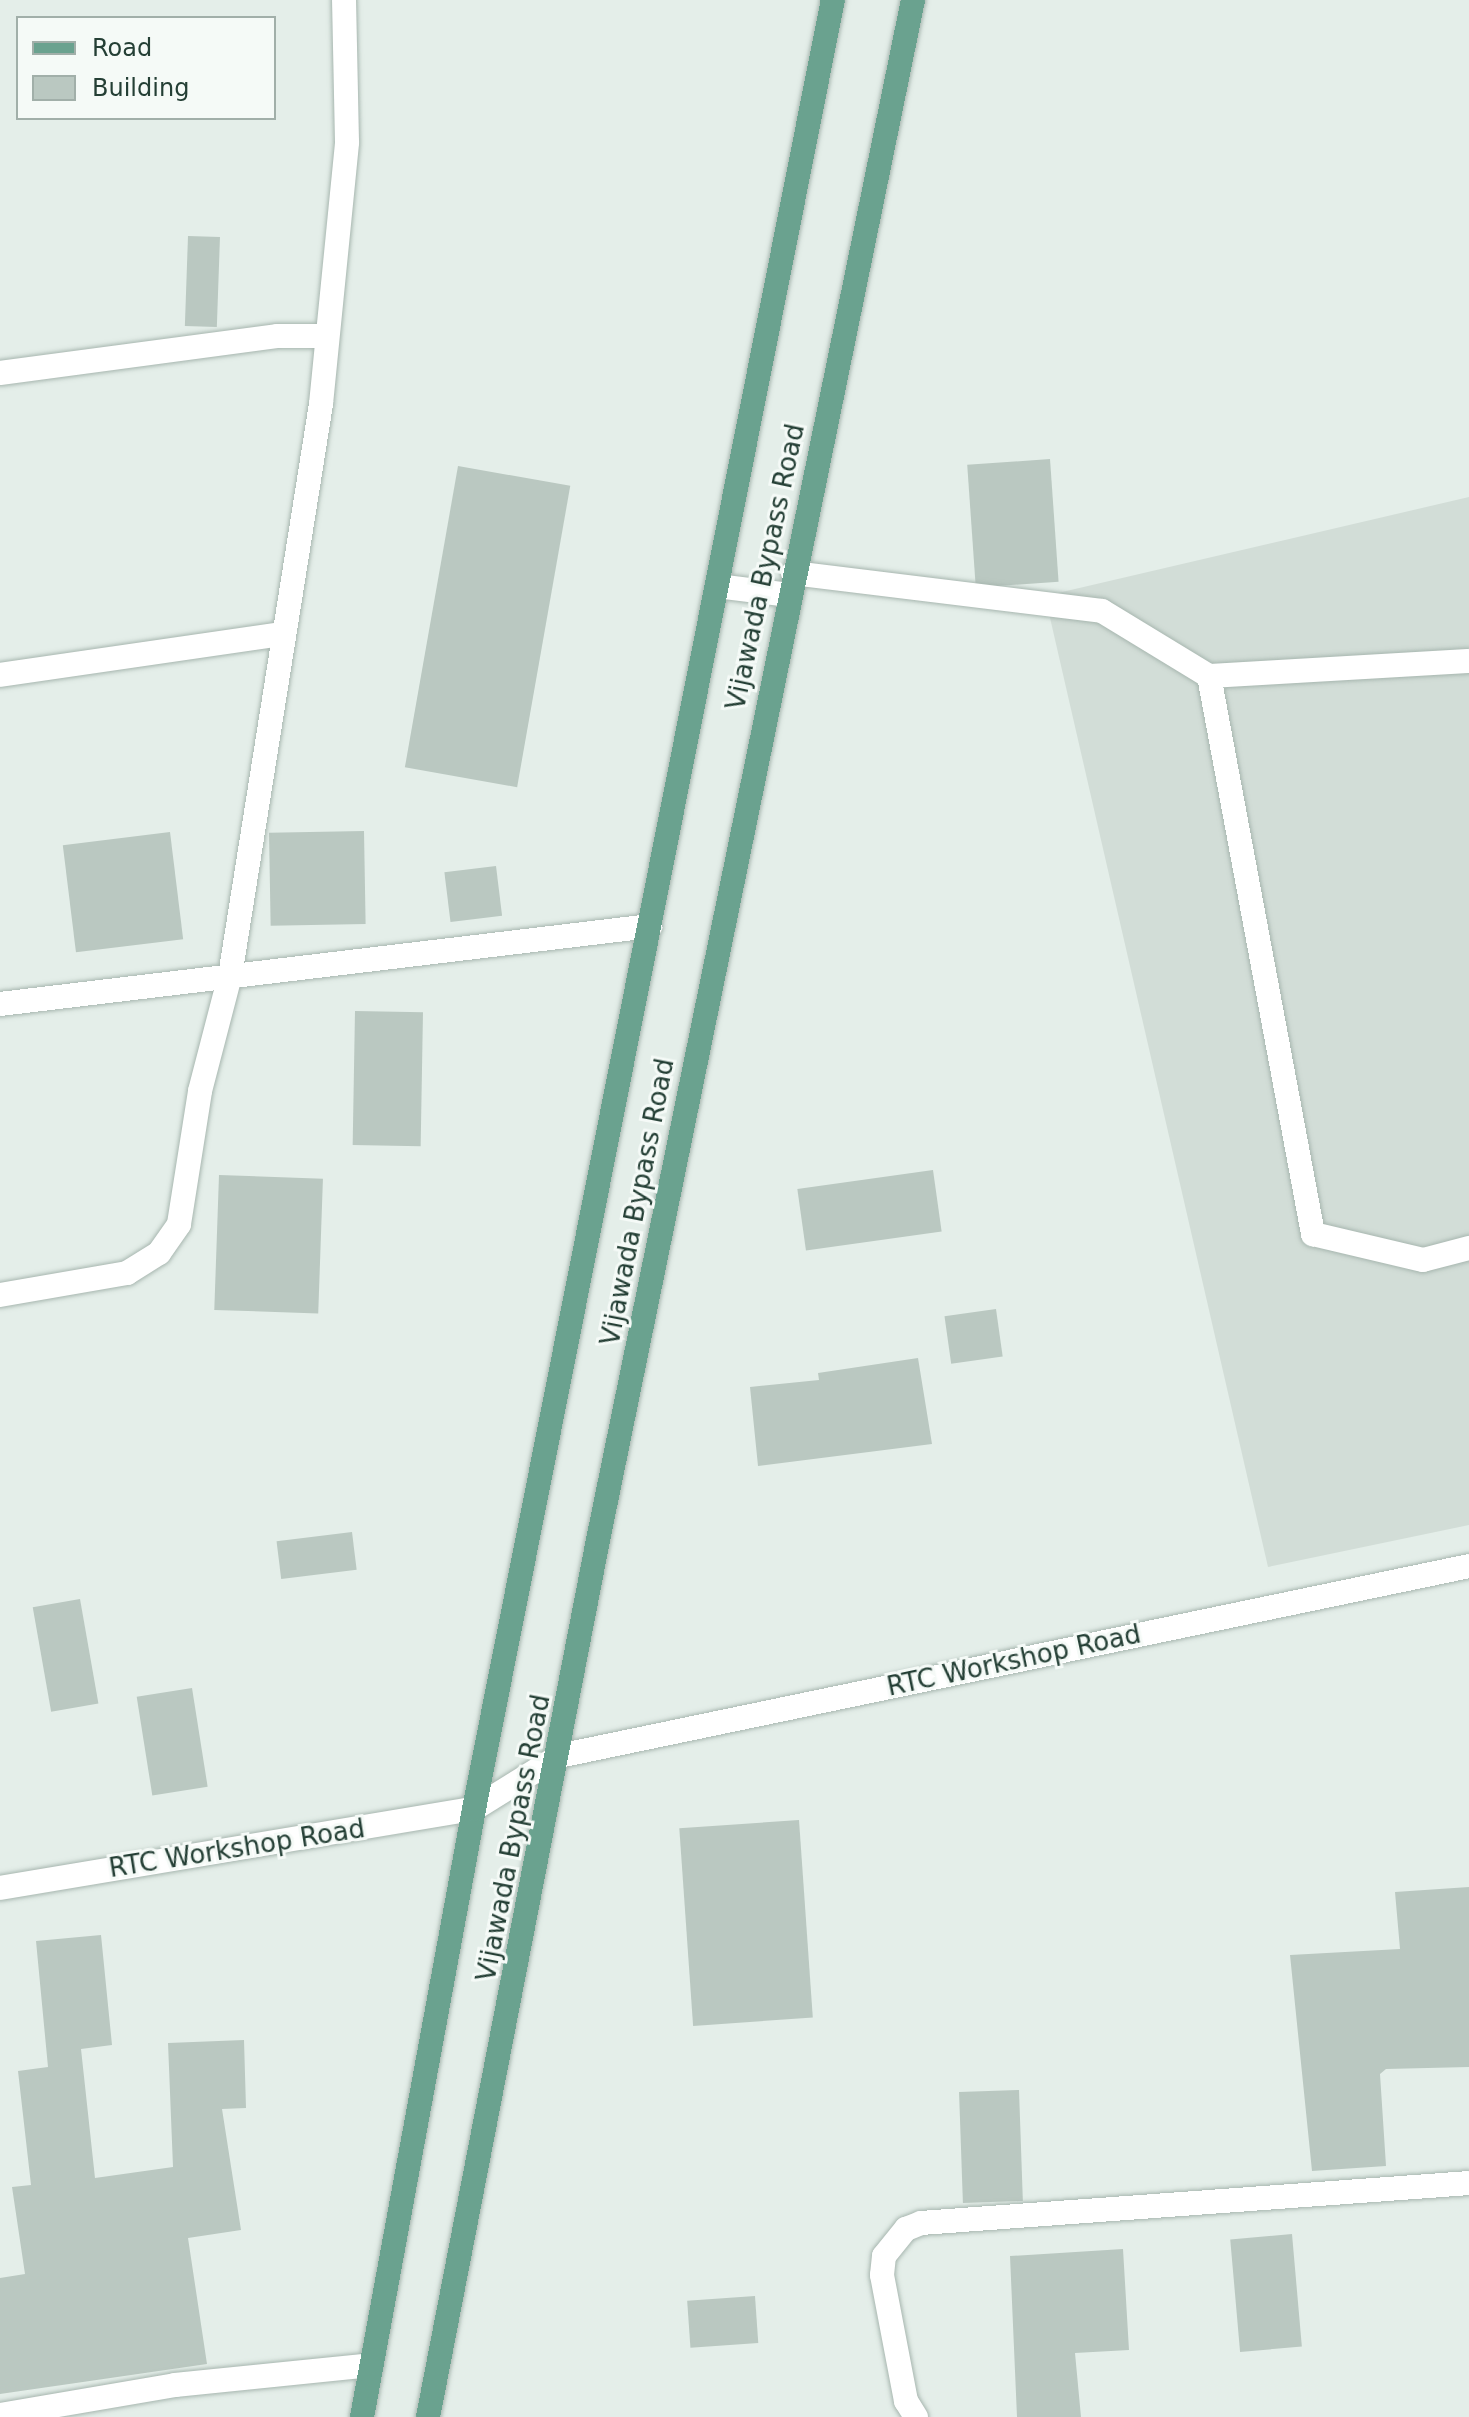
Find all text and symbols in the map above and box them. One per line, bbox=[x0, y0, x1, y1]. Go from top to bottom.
legend bbox=[16, 16, 276, 120]
text: Road bbox=[92, 34, 152, 62]
text: Building bbox=[92, 74, 189, 102]
street label: Vijawada Bypass Road bbox=[720, 421, 812, 713]
street label: Vijawada Bypass Road bbox=[595, 1056, 681, 1348]
street label: RTC Workshop Road bbox=[884, 1619, 1144, 1703]
street label: Vijawada Bypass Road bbox=[471, 1692, 557, 1984]
street label: RTC Workshop Road bbox=[107, 1813, 367, 1885]

